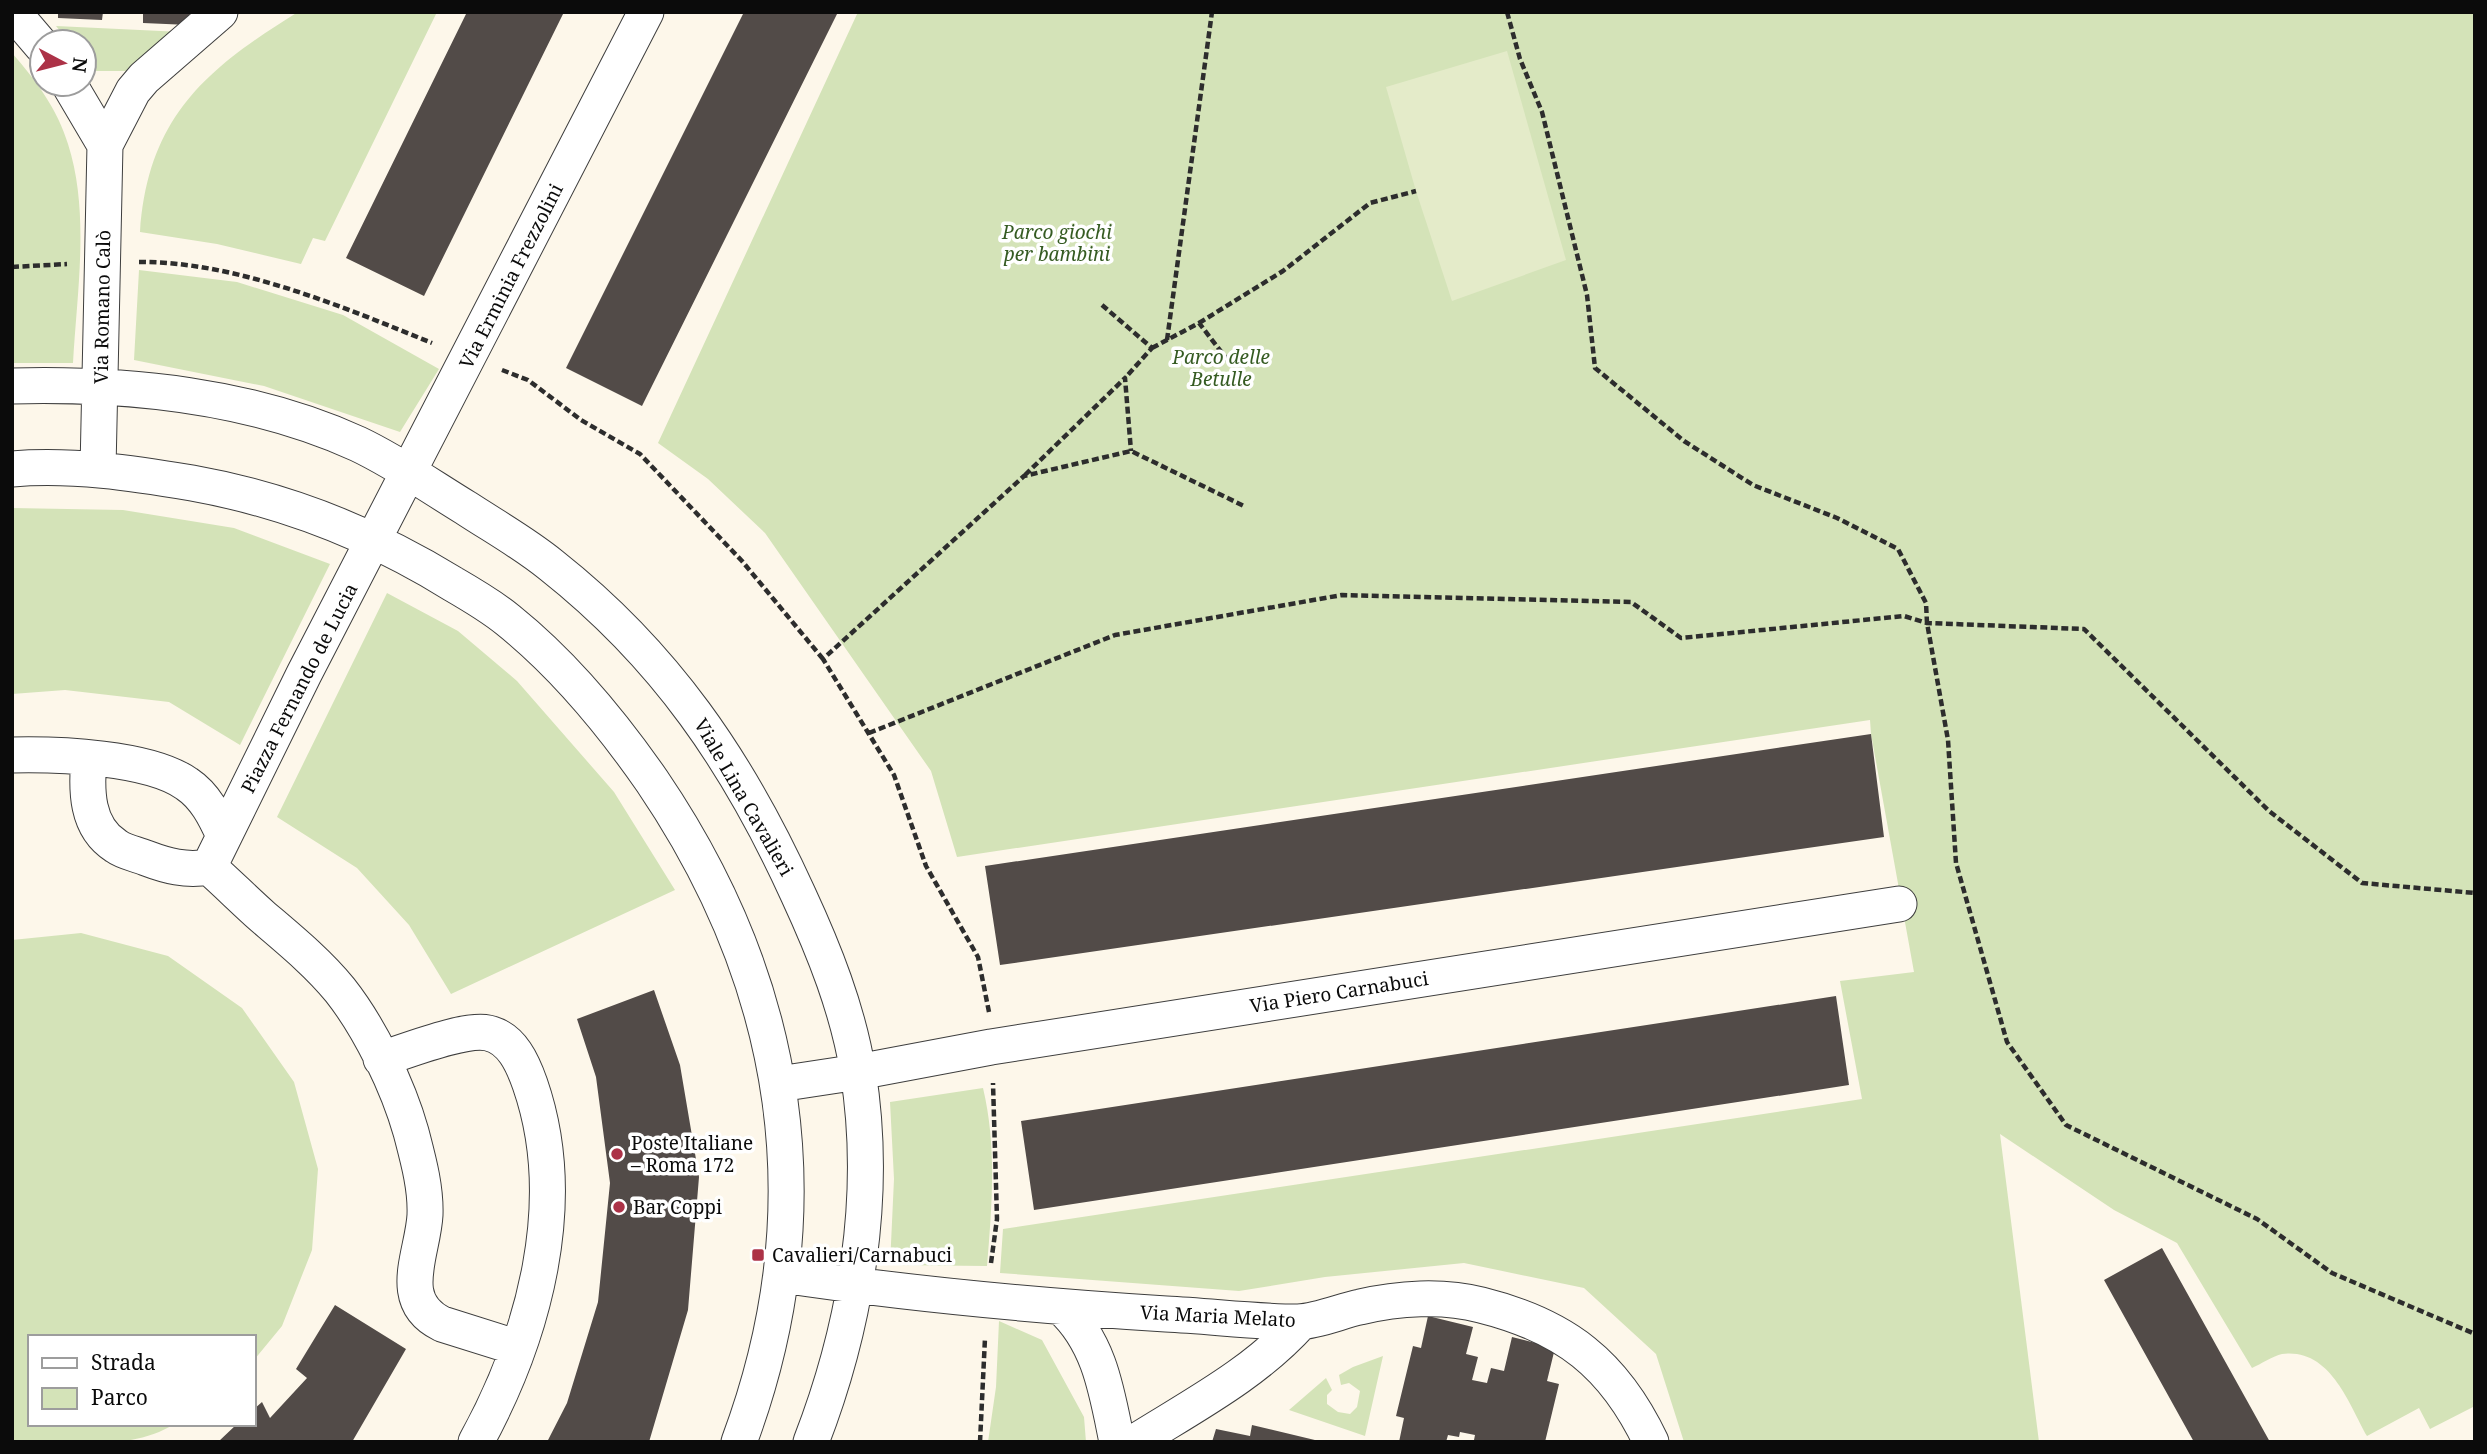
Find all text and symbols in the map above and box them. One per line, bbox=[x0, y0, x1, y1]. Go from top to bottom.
north arrow bbox=[28, 28, 98, 98]
text: N bbox=[66, 56, 94, 74]
street label: Via Erminia Frezzolini bbox=[453, 179, 569, 373]
park label: Parco giochi per bambini bbox=[1001, 219, 1112, 267]
street label: Via Romano Calò bbox=[88, 230, 116, 384]
park label: Parco delle Betulle bbox=[1171, 344, 1270, 392]
street label: Piazza Fernando de Lucia bbox=[235, 579, 363, 797]
street label: Viale Lina Cavalieri bbox=[688, 714, 800, 880]
street label: Via Piero Carnabuci bbox=[1248, 965, 1430, 1019]
place label: Poste Italiane – Roma 172 bbox=[630, 1130, 753, 1178]
marker: Poste Italiane – Roma 172 bbox=[609, 1146, 625, 1162]
place label: Bar Coppi bbox=[633, 1194, 722, 1220]
marker: Bar Coppi bbox=[611, 1199, 627, 1215]
place label: Cavalieri/Carnabuci bbox=[772, 1242, 952, 1268]
marker: Cavalieri/Carnabuci bbox=[750, 1247, 766, 1263]
street label: Via Maria Melato bbox=[1139, 1299, 1297, 1333]
legend bbox=[28, 1335, 256, 1426]
text: Strada bbox=[91, 1348, 156, 1376]
text: Parco bbox=[91, 1383, 148, 1411]

